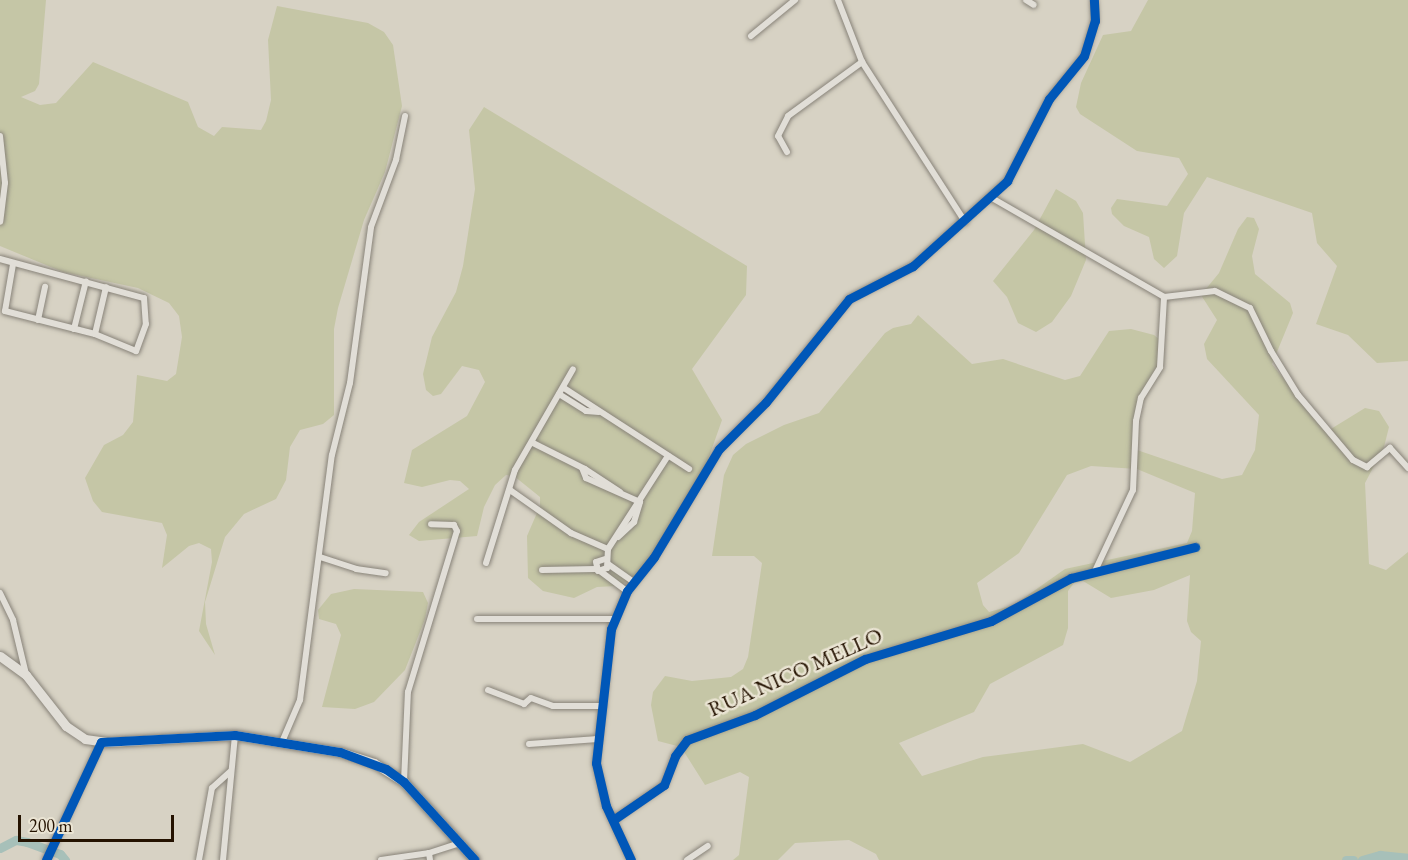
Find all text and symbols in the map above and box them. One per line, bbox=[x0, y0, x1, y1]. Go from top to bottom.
street label: RUA NICO MELLO bbox=[704, 622, 886, 722]
scale bar bbox=[21, 803, 177, 841]
text: 200 m bbox=[29, 814, 73, 837]

